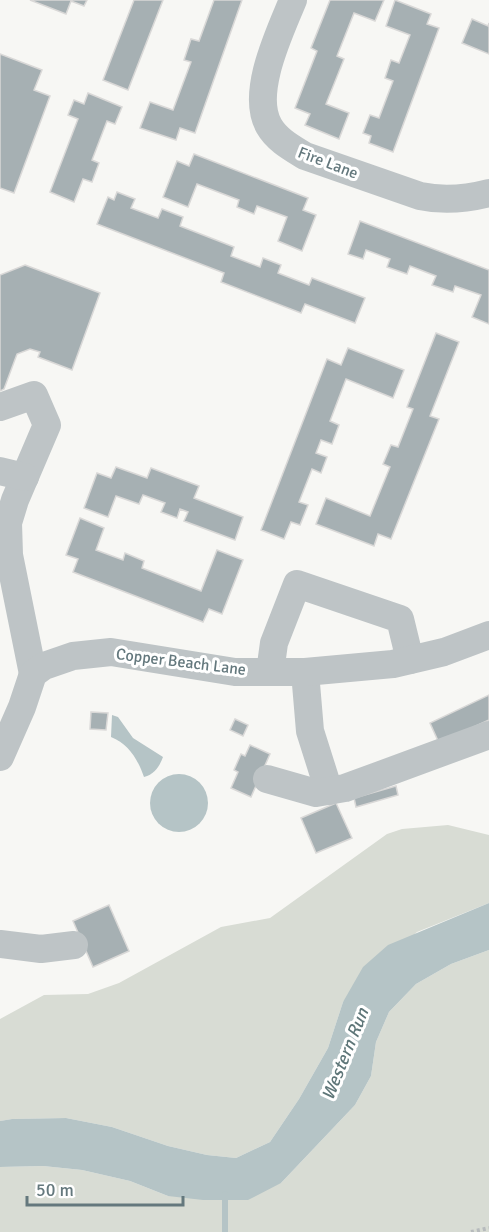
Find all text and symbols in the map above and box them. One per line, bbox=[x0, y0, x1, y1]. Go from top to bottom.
street label: Fire Lane bbox=[295, 142, 361, 184]
street label: Copper Beach Lane bbox=[115, 644, 247, 680]
water label: Western Run bbox=[317, 1004, 374, 1103]
scale bar bbox=[27, 1169, 183, 1207]
text: 50 m bbox=[36, 1179, 74, 1201]

